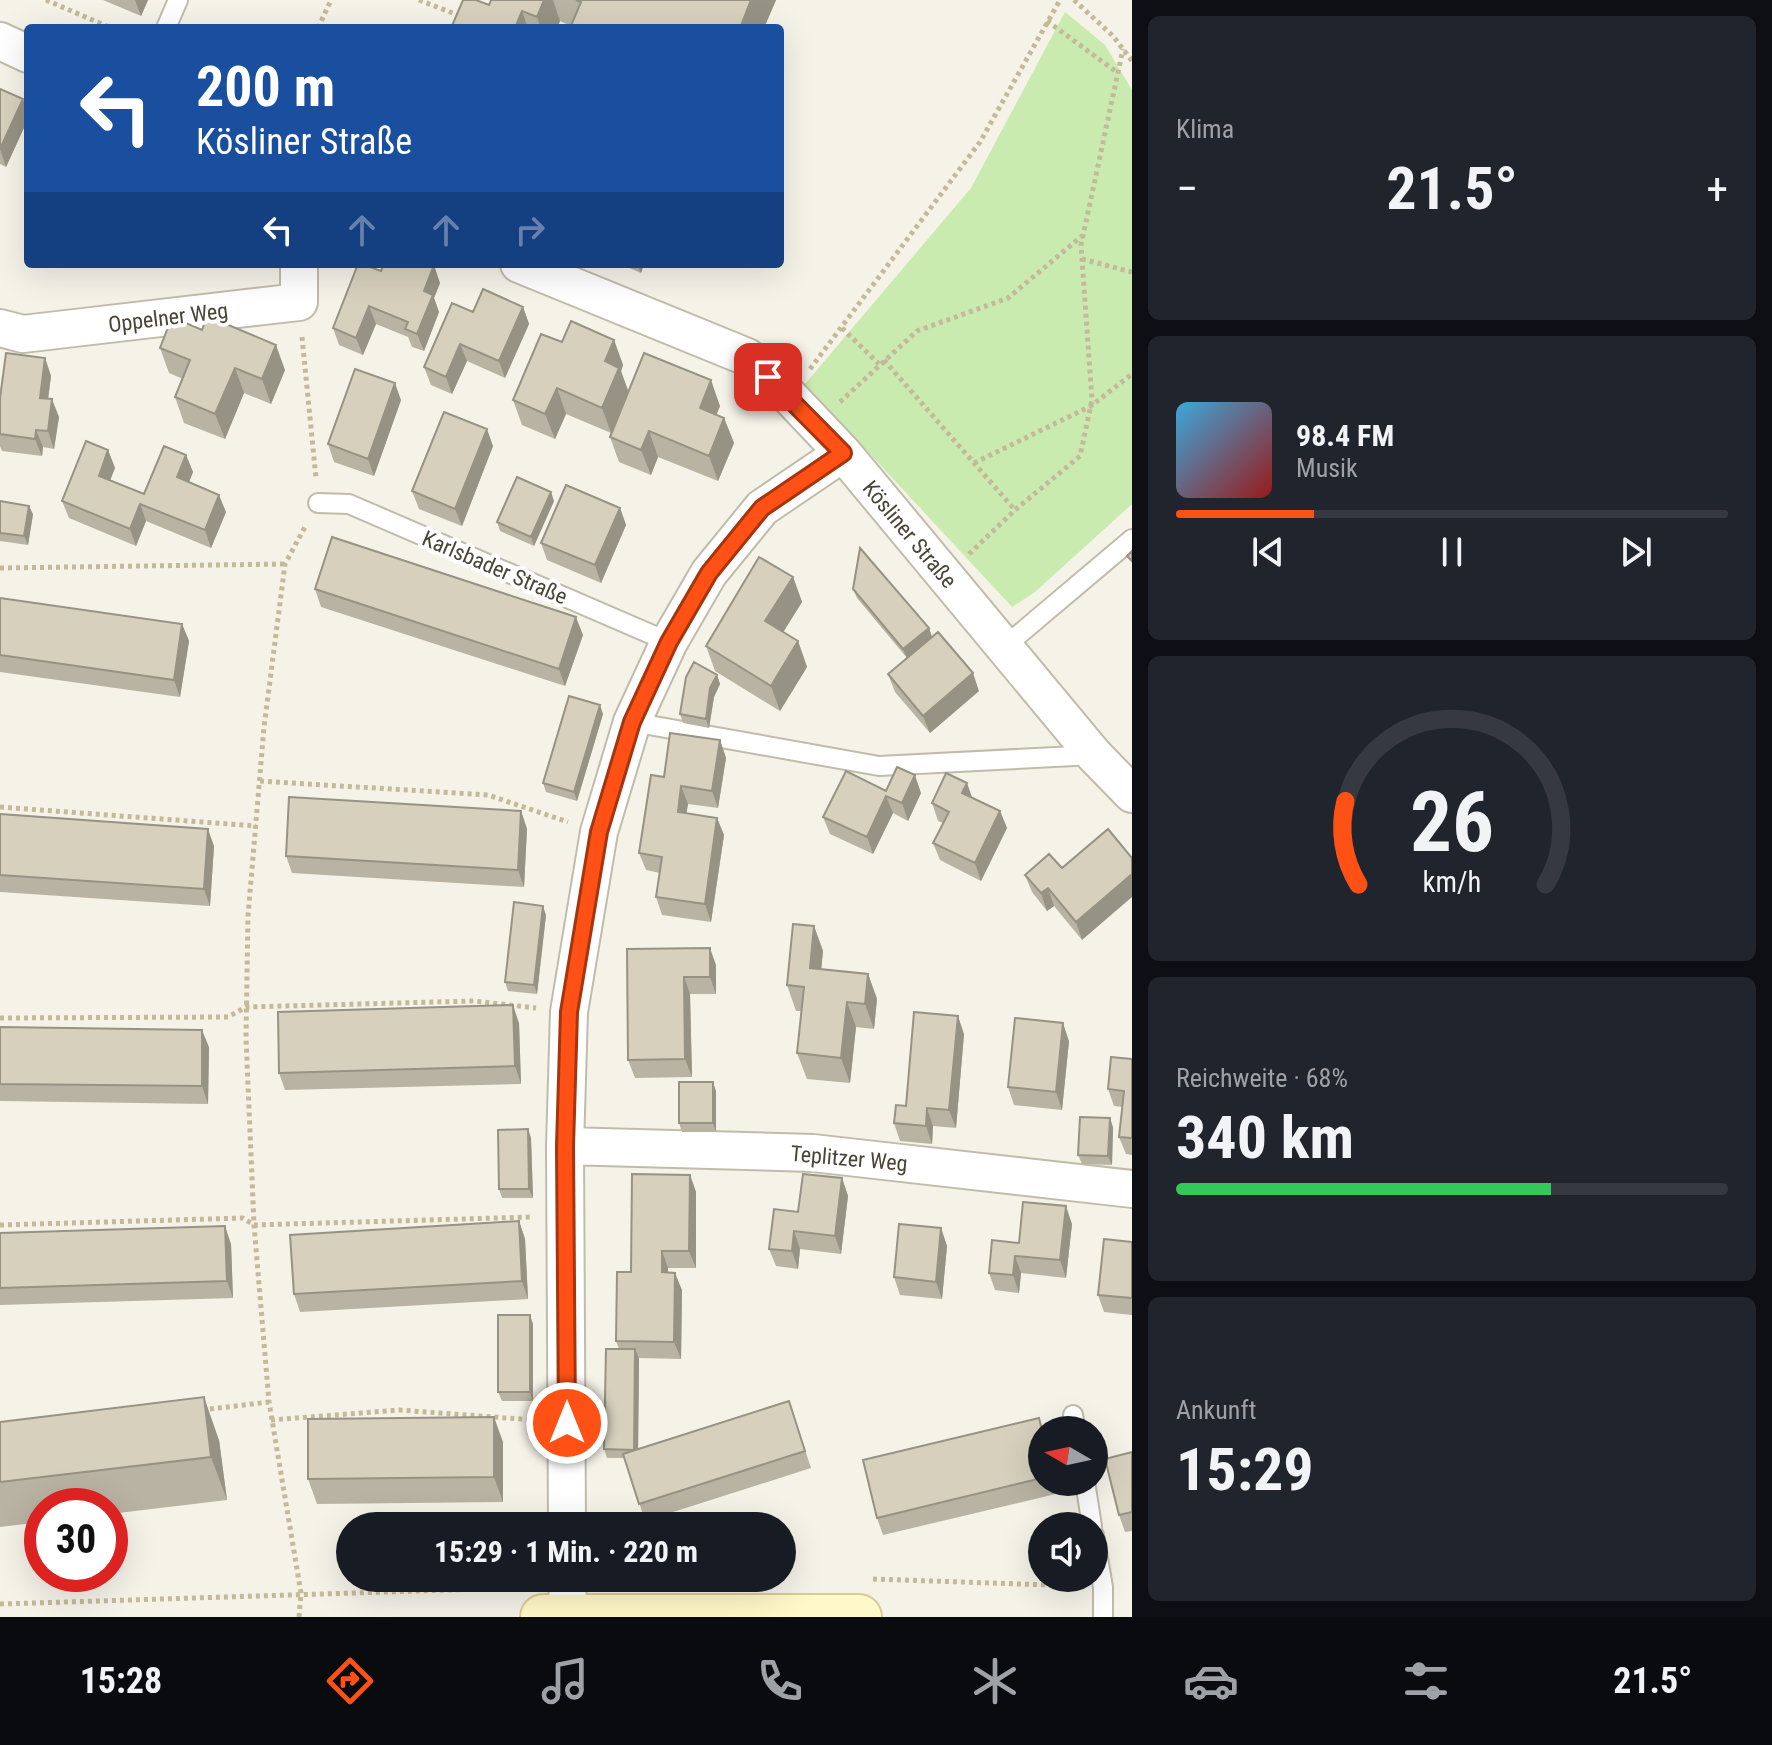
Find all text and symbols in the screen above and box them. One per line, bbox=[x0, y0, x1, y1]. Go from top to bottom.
text: 200 m bbox=[196, 54, 335, 120]
icon: left bbox=[64, 56, 168, 160]
text: Klima bbox=[1176, 114, 1234, 144]
text: Kösliner Straße bbox=[196, 121, 412, 163]
text: 21.5° bbox=[1386, 153, 1518, 224]
text: − bbox=[1176, 163, 1198, 215]
text: + bbox=[1706, 163, 1728, 215]
icon: left bbox=[256, 208, 300, 252]
icon: ahead bbox=[340, 208, 384, 252]
icon: ahead bbox=[424, 208, 468, 252]
icon: right bbox=[508, 208, 552, 252]
street label: Oppelner Weg bbox=[107, 298, 229, 337]
pin bbox=[734, 343, 802, 411]
icon: arrive bbox=[746, 355, 790, 399]
text: 98.4 FM bbox=[1296, 418, 1394, 453]
text: Musik bbox=[1296, 453, 1358, 483]
street label: Kösliner Straße bbox=[858, 476, 962, 593]
street label: Karlsbader Straße bbox=[418, 526, 571, 609]
icon: previous bbox=[1246, 530, 1290, 574]
icon: pause bbox=[1430, 530, 1474, 574]
icon: next bbox=[1614, 530, 1658, 574]
text: 26 bbox=[1410, 773, 1494, 870]
text: km/h bbox=[1423, 865, 1481, 899]
text: Reichweite · 68% bbox=[1176, 1063, 1348, 1093]
text: 340 km bbox=[1176, 1102, 1354, 1173]
street label: Teplitzer Weg bbox=[789, 1141, 908, 1176]
position arrow bbox=[525, 1381, 609, 1465]
text: Ankunft bbox=[1176, 1395, 1256, 1425]
north arrow bbox=[1028, 1416, 1108, 1496]
map controls bbox=[1028, 1416, 1108, 1592]
text: 15:29 bbox=[1176, 1434, 1314, 1505]
speed limit sign: 30 bbox=[24, 1488, 128, 1592]
button: sound bbox=[1028, 1512, 1108, 1592]
text: 15:29 · 1 Min. · 220 m bbox=[434, 1534, 698, 1569]
icon: directions bbox=[322, 1653, 378, 1709]
icon: music bbox=[537, 1653, 593, 1709]
icon: phone bbox=[752, 1653, 808, 1709]
icon: climate bbox=[967, 1653, 1023, 1709]
icon: car bbox=[1183, 1653, 1239, 1709]
icon: filters bbox=[1398, 1653, 1454, 1709]
text: 15:28 bbox=[80, 1660, 162, 1702]
text: 21.5° bbox=[1613, 1660, 1692, 1702]

